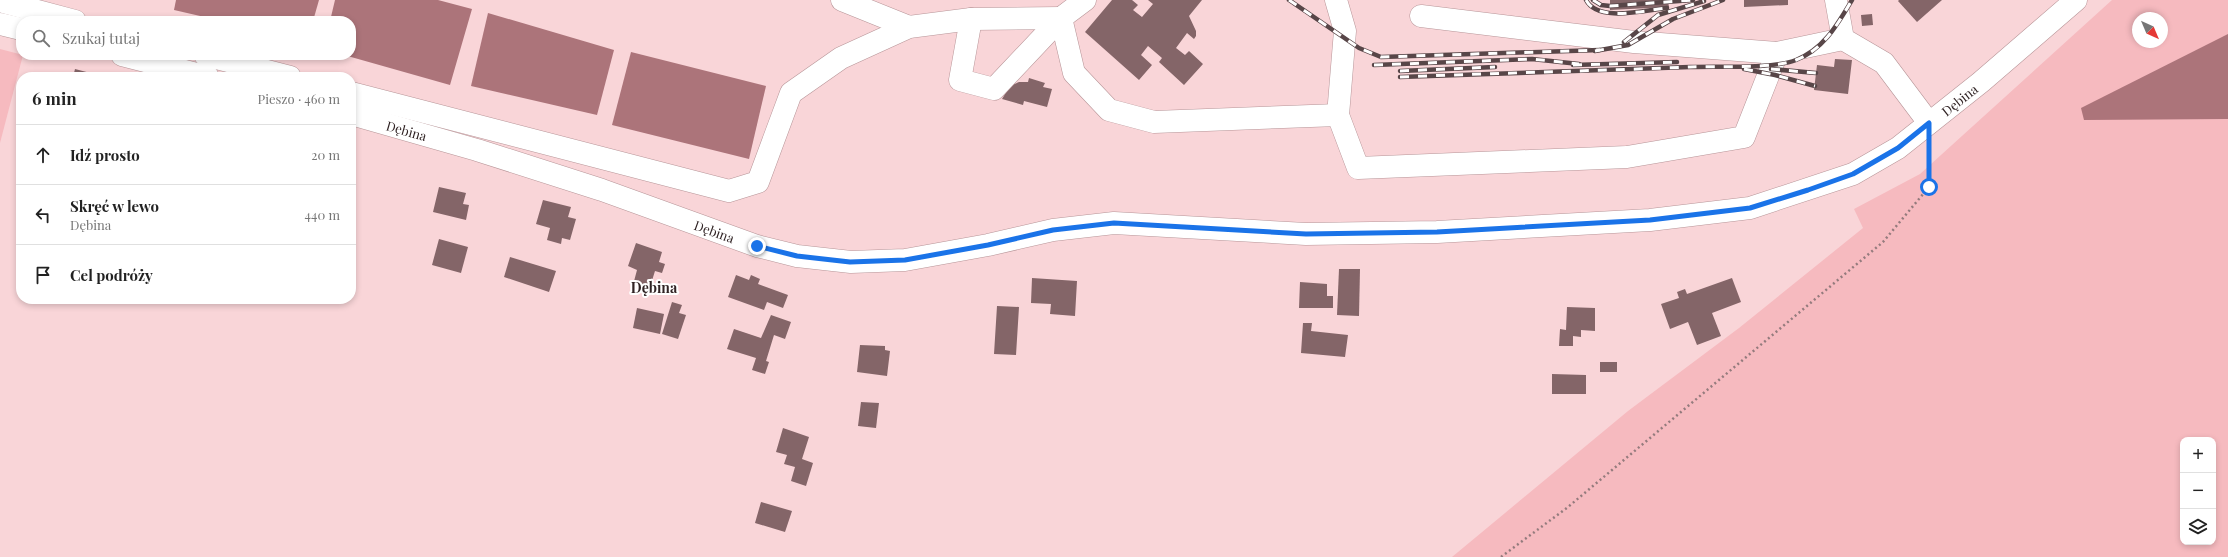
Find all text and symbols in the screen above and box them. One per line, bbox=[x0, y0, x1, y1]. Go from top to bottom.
north arrow bbox=[2132, 12, 2168, 48]
search box bbox=[16, 16, 356, 60]
icon: search bbox=[30, 27, 52, 49]
text: Szukaj tutaj bbox=[62, 28, 140, 48]
street label: Dębina bbox=[1938, 80, 1981, 119]
text: 6 min bbox=[32, 87, 77, 109]
text: Pieszo · 460 m bbox=[258, 90, 340, 107]
street label: Dębina bbox=[385, 116, 429, 144]
icon: ahead bbox=[32, 144, 54, 166]
text: Idź prosto bbox=[70, 145, 140, 165]
text: 20 m bbox=[311, 146, 340, 163]
route start bbox=[1920, 178, 1938, 196]
text: Skręć w lewo bbox=[70, 196, 159, 216]
icon: left bbox=[32, 204, 54, 226]
text: 440 m bbox=[305, 206, 340, 223]
text: Dębina bbox=[70, 216, 111, 233]
street label: Dębina bbox=[692, 216, 737, 246]
route end bbox=[748, 237, 766, 255]
icon: arrive bbox=[32, 264, 54, 286]
text: Cel podróży bbox=[70, 265, 153, 285]
district label: Dębina bbox=[631, 278, 678, 297]
map controls bbox=[2180, 437, 2216, 545]
button: + bbox=[2180, 437, 2216, 473]
button: − bbox=[2180, 473, 2216, 509]
button: layers bbox=[2180, 509, 2216, 545]

